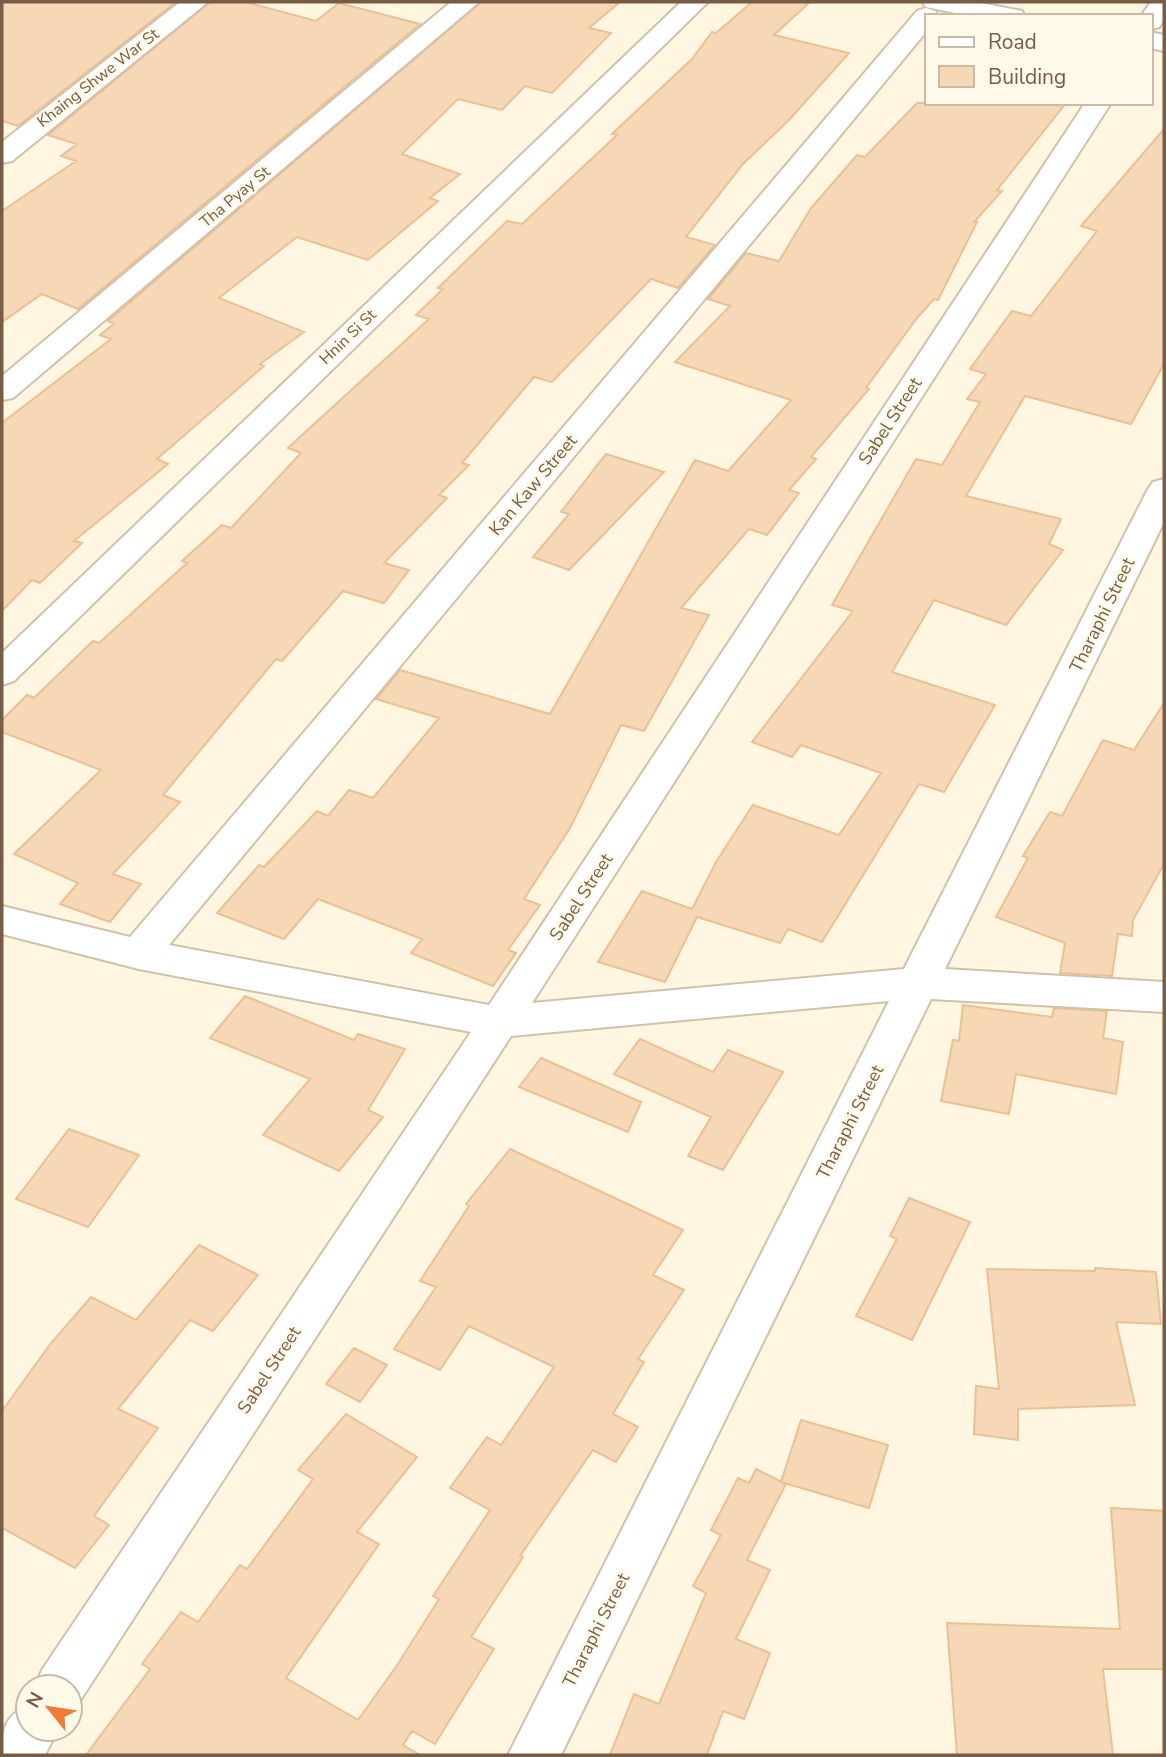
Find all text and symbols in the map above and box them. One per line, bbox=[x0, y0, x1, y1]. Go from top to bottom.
legend bbox=[925, 14, 1152, 105]
street label: Khaing Shwe War St bbox=[32, 23, 164, 133]
text: Road bbox=[988, 28, 1037, 56]
text: Building bbox=[988, 63, 1066, 91]
street label: Tha Pyay St bbox=[195, 161, 275, 233]
street label: Hnin Si St bbox=[315, 304, 382, 370]
street label: Sabel Street bbox=[853, 372, 928, 469]
street label: Kan Kaw Street bbox=[484, 429, 583, 541]
street label: Tharaphi Street bbox=[1064, 553, 1141, 676]
street label: Sabel Street bbox=[544, 848, 619, 945]
street label: Tharaphi Street bbox=[811, 1060, 889, 1183]
street label: Sabel Street bbox=[232, 1321, 307, 1418]
street label: Tharaphi Street bbox=[557, 1568, 635, 1691]
north arrow bbox=[14, 1673, 84, 1743]
text: N bbox=[20, 1687, 50, 1713]

